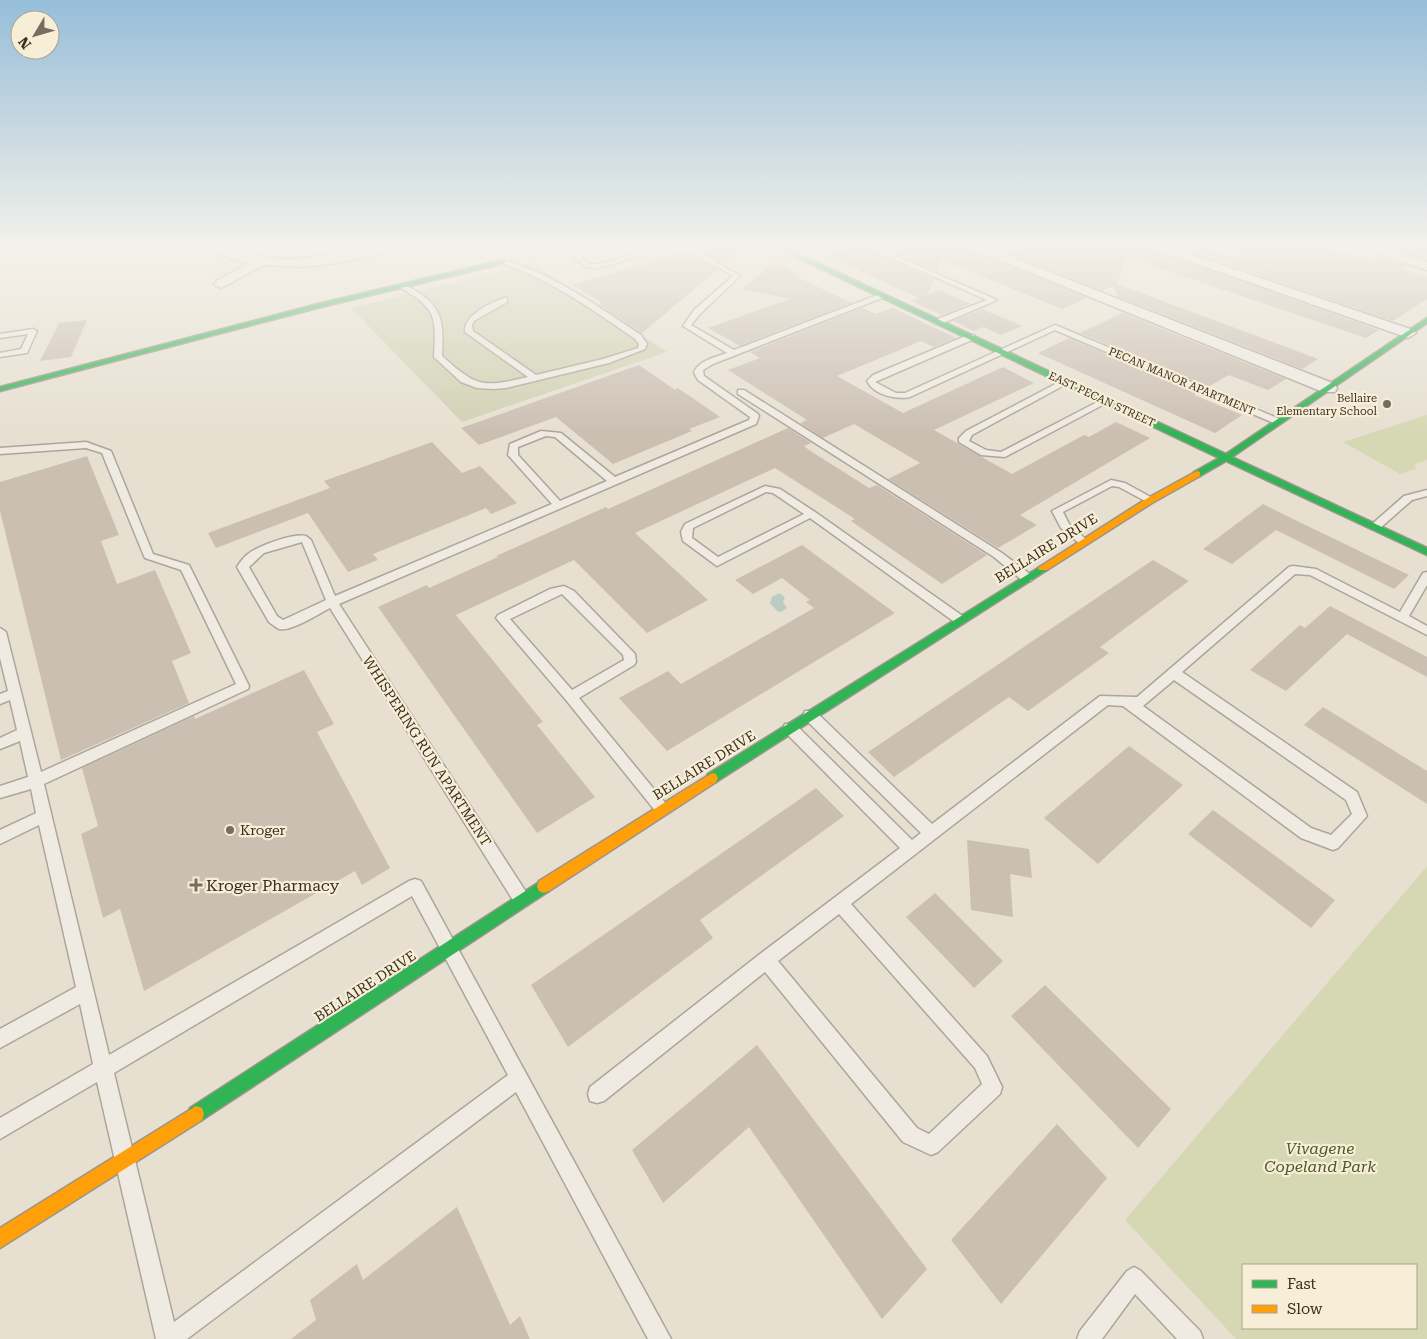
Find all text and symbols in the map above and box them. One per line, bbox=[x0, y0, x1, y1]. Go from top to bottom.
north arrow bbox=[10, 10, 60, 60]
text: N bbox=[15, 34, 34, 52]
street label: PECAN MANOR APARTMENT bbox=[1107, 345, 1257, 418]
street label: EAST PECAN STREET bbox=[1047, 369, 1157, 430]
place label: Bellaire Elementary School bbox=[1276, 392, 1378, 418]
marker: Bellaire Elementary School bbox=[1381, 398, 1393, 410]
street label: BELLAIRE DRIVE bbox=[992, 510, 1100, 586]
street label: WHISPERING RUN APARTMENT bbox=[359, 653, 495, 849]
street label: BELLAIRE DRIVE bbox=[650, 727, 758, 803]
place label: Kroger bbox=[240, 822, 286, 838]
marker: Kroger bbox=[224, 824, 236, 836]
place label: Kroger Pharmacy bbox=[206, 876, 340, 895]
marker: Kroger Pharmacy bbox=[190, 879, 202, 891]
street label: BELLAIRE DRIVE bbox=[311, 947, 419, 1025]
park label: Vivagene Copeland Park bbox=[1264, 1139, 1376, 1176]
legend bbox=[1242, 1264, 1417, 1329]
text: Fast bbox=[1287, 1275, 1317, 1293]
text: Slow bbox=[1287, 1300, 1323, 1318]

